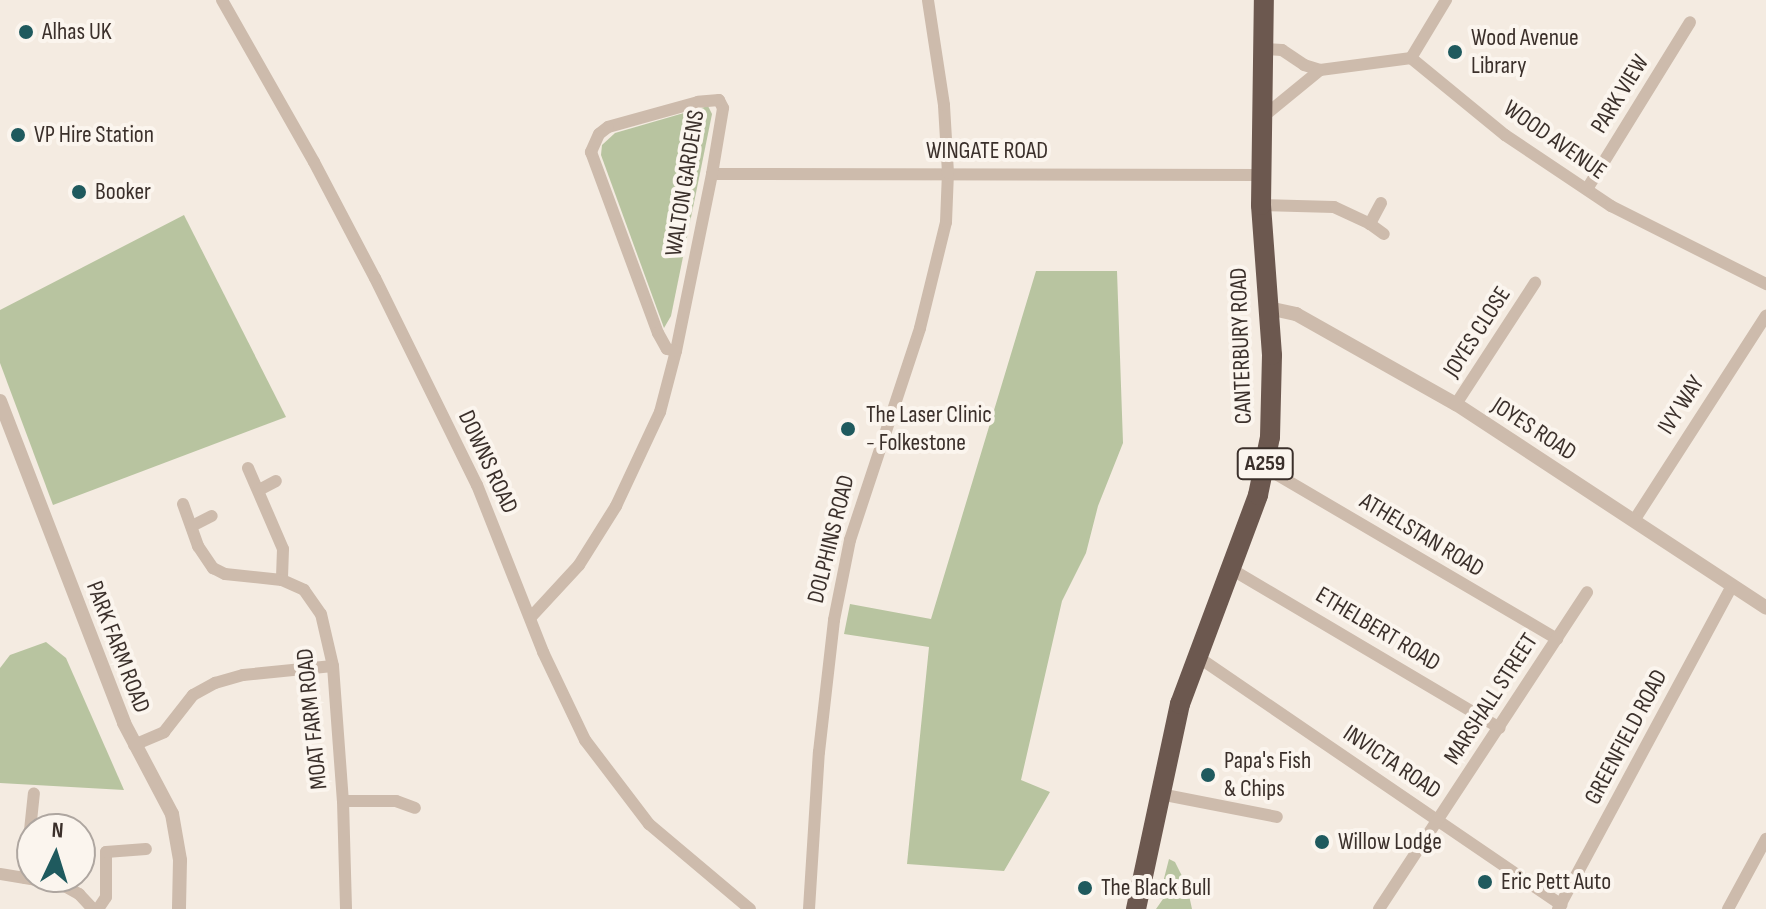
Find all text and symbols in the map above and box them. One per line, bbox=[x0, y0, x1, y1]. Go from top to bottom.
place label: Alhas UK bbox=[42, 18, 112, 46]
marker: Alhas UK bbox=[17, 23, 35, 41]
place label: Wood Avenue Library bbox=[1471, 24, 1579, 80]
marker: Wood Avenue Library bbox=[1446, 43, 1464, 61]
street label: PARK VIEW bbox=[1585, 50, 1655, 138]
street label: WOOD AVENUE bbox=[1498, 94, 1612, 186]
street label: WALTON GARDENS bbox=[659, 108, 711, 258]
place label: VP Hire Station bbox=[34, 121, 154, 149]
marker: VP Hire Station bbox=[9, 126, 27, 144]
street label: WINGATE ROAD bbox=[926, 137, 1048, 165]
place label: Booker bbox=[95, 178, 151, 206]
marker: Booker bbox=[70, 183, 88, 201]
street label: CANTERBURY ROAD bbox=[1224, 267, 1258, 425]
street label: JOYES CLOSE bbox=[1437, 281, 1517, 383]
street label: IVY WAY bbox=[1652, 370, 1710, 440]
street label: JOYES ROAD bbox=[1486, 391, 1582, 467]
place label: The Laser Clinic - Folkestone bbox=[866, 401, 992, 457]
street label: DOWNS ROAD bbox=[452, 406, 524, 518]
marker: The Laser Clinic - Folkestone bbox=[837, 418, 859, 440]
road number: A259 bbox=[1235, 446, 1295, 482]
street label: DOLPHINS ROAD bbox=[801, 472, 861, 606]
street label: ATHELSTAN ROAD bbox=[1355, 487, 1489, 583]
street label: PARK FARM ROAD bbox=[80, 577, 156, 717]
street label: ETHELBERT ROAD bbox=[1311, 581, 1445, 677]
street label: MARSHALL STREET bbox=[1438, 628, 1544, 770]
street label: MOAT FARM ROAD bbox=[290, 647, 334, 791]
street label: GREENFIELD ROAD bbox=[1578, 665, 1674, 809]
street label: INVICTA ROAD bbox=[1338, 719, 1446, 805]
place label: Papa's Fish & Chips bbox=[1224, 747, 1311, 803]
marker: Papa's Fish & Chips bbox=[1199, 766, 1217, 784]
north arrow bbox=[16, 813, 96, 893]
text: N bbox=[51, 817, 64, 844]
place label: Willow Lodge bbox=[1338, 828, 1442, 856]
marker: Willow Lodge bbox=[1313, 833, 1331, 851]
place label: Eric Pett Auto bbox=[1501, 868, 1611, 896]
marker: Eric Pett Auto bbox=[1476, 873, 1494, 891]
place label: The Black Bull bbox=[1101, 874, 1211, 902]
marker: The Black Bull bbox=[1076, 879, 1094, 897]

